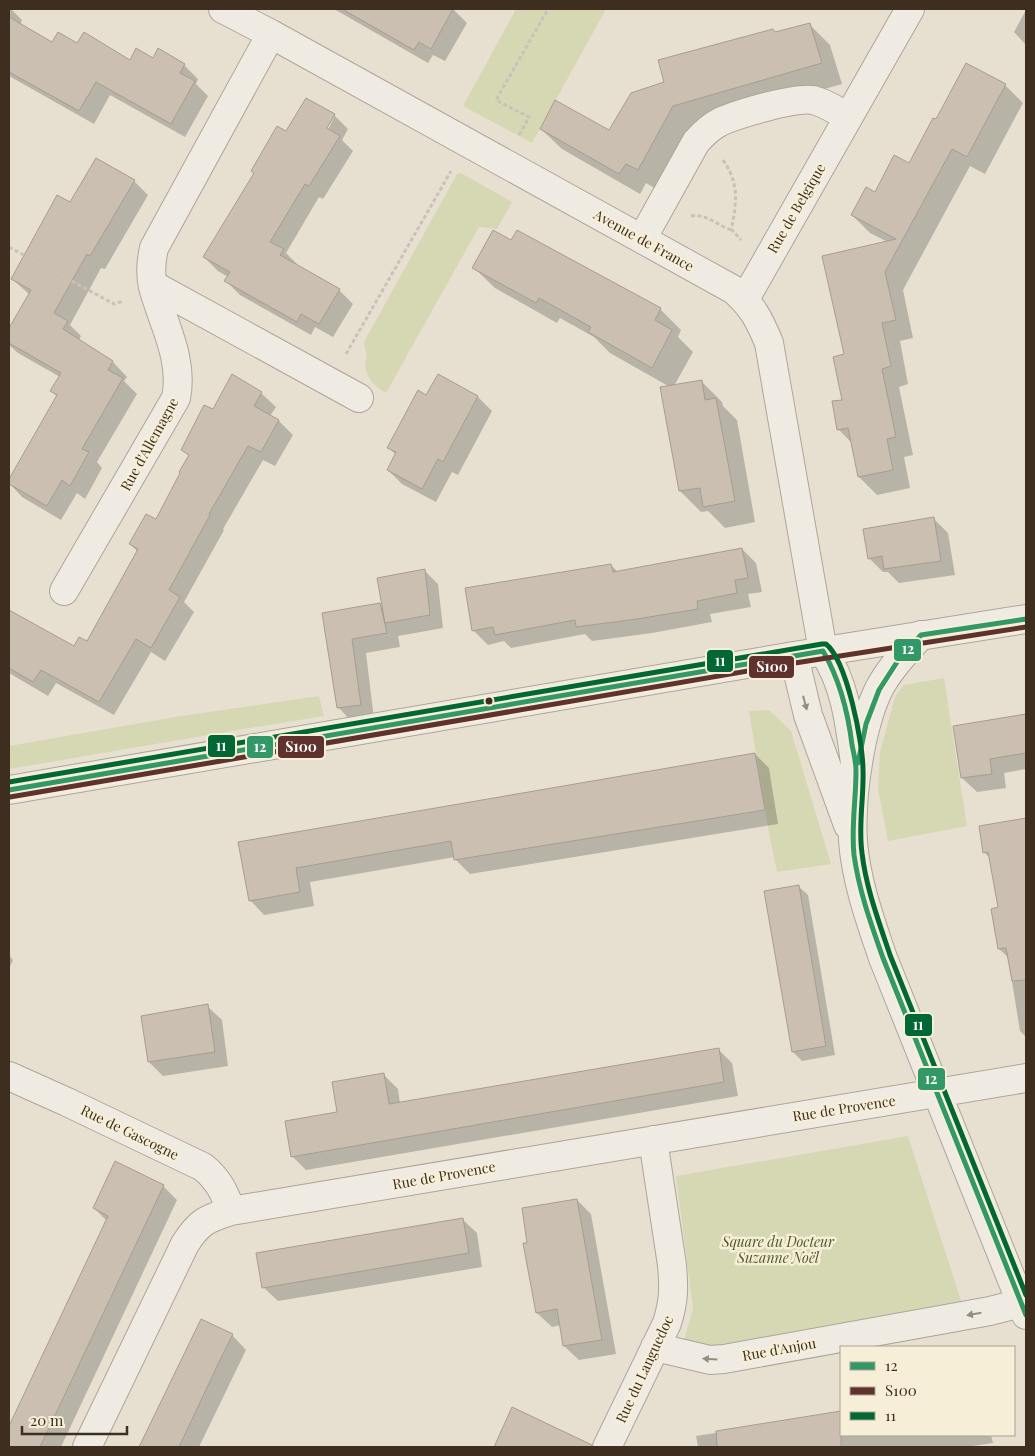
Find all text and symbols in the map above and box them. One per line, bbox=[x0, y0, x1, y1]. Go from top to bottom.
street label: Rue de Belgique bbox=[763, 160, 829, 256]
street label: Avenue de France bbox=[590, 204, 698, 275]
street label: Rue d'Allemagne bbox=[116, 394, 182, 494]
line badge: 12 bbox=[893, 638, 922, 662]
text: 12 bbox=[902, 639, 914, 658]
line badge: 11 bbox=[706, 649, 734, 673]
text: 11 bbox=[715, 651, 725, 670]
line badge: S100 bbox=[748, 655, 795, 679]
text: S100 bbox=[756, 657, 788, 676]
unlabelled marker bbox=[484, 696, 494, 706]
one-way arrow bbox=[802, 696, 810, 711]
line badge: 11 bbox=[207, 734, 236, 758]
line badge: 12 bbox=[246, 735, 274, 759]
line badge: S100 bbox=[277, 735, 325, 759]
text: 11 bbox=[216, 736, 226, 755]
text: 12 bbox=[254, 737, 266, 756]
text: S100 bbox=[285, 737, 317, 756]
line badge: 11 bbox=[904, 1013, 933, 1037]
text: 11 bbox=[913, 1015, 923, 1034]
line badge: 12 bbox=[917, 1067, 946, 1091]
text: 12 bbox=[925, 1069, 937, 1088]
street label: Rue de Provence bbox=[791, 1090, 897, 1126]
street label: Rue de Gascogne bbox=[78, 1100, 182, 1164]
street label: Rue de Provence bbox=[391, 1157, 497, 1193]
park label: Square du Docteur Suzanne Noël bbox=[721, 1232, 835, 1267]
one-way arrow bbox=[965, 1310, 981, 1318]
street label: Rue du Languedoc bbox=[611, 1312, 677, 1426]
street label: Rue d'Anjou bbox=[741, 1333, 817, 1365]
legend bbox=[840, 1346, 1015, 1436]
one-way arrow bbox=[702, 1354, 718, 1362]
text: 12 bbox=[885, 1355, 898, 1375]
text: S100 bbox=[885, 1380, 917, 1400]
scale bar bbox=[22, 1404, 128, 1436]
text: 11 bbox=[885, 1405, 897, 1425]
text: 20 m bbox=[30, 1410, 64, 1430]

